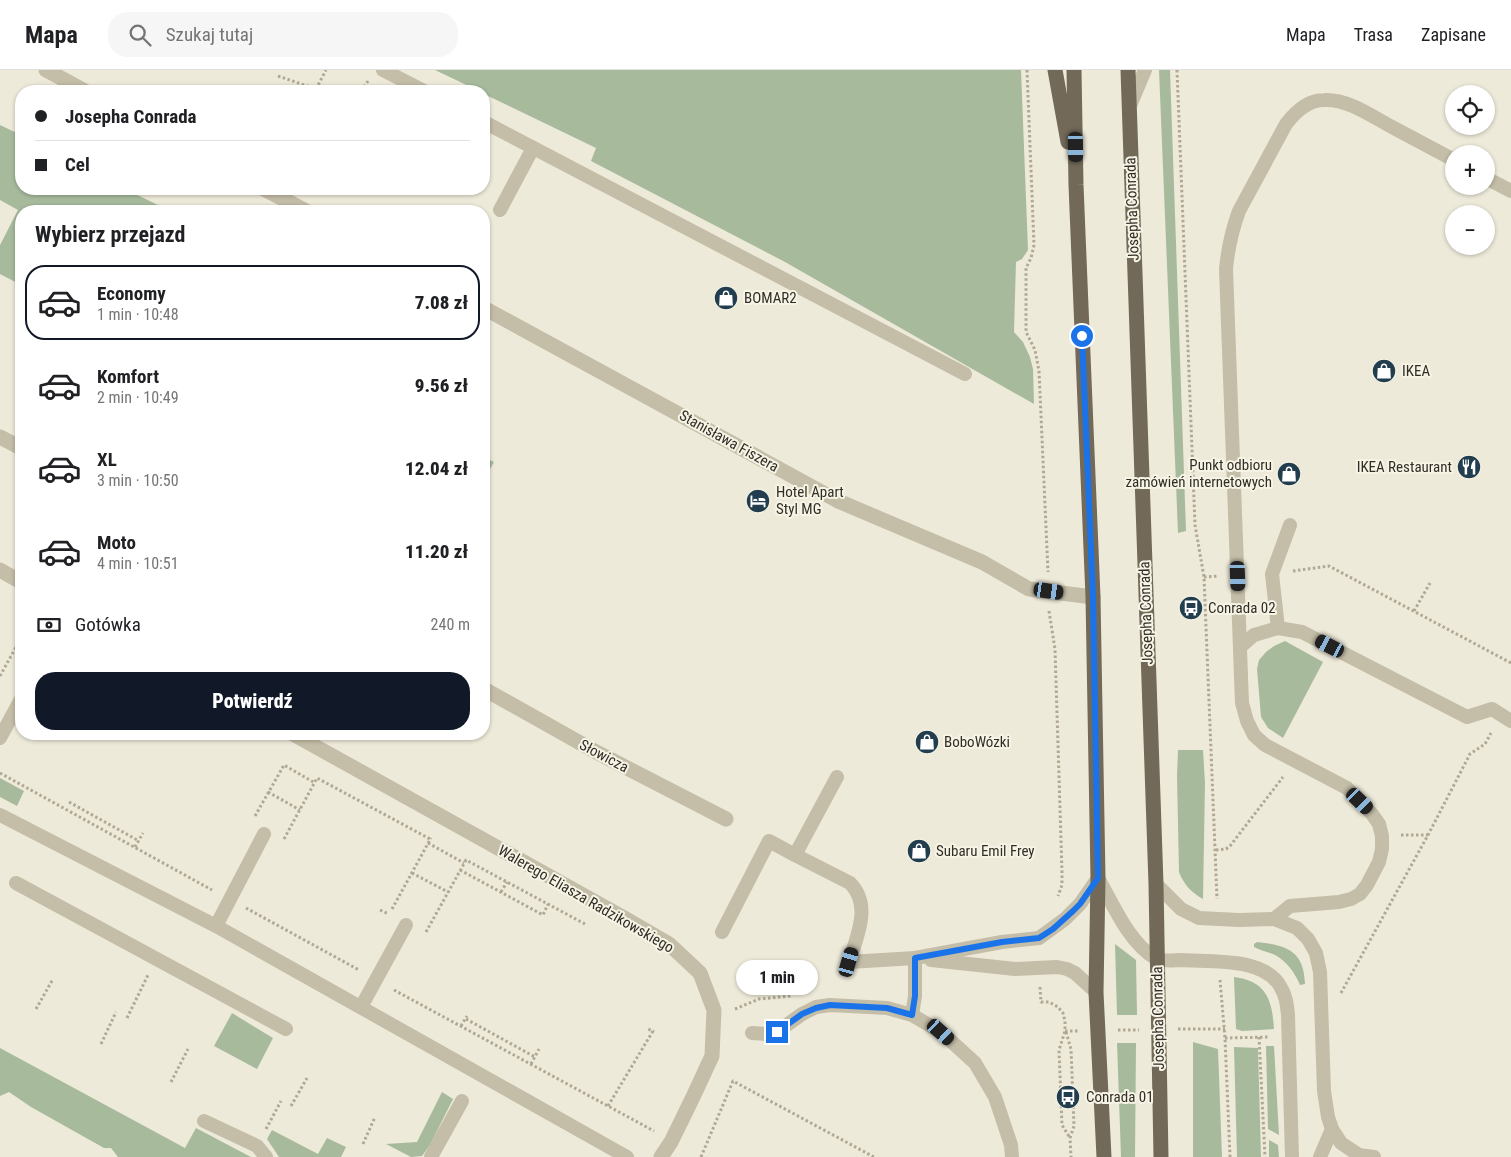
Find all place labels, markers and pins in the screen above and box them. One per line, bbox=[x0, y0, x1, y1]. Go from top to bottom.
shop icon: BOMAR2 bbox=[713, 285, 739, 311]
place label: BOMAR2 bbox=[744, 289, 797, 307]
shop icon: IKEA bbox=[1371, 358, 1397, 384]
place label: IKEA bbox=[1402, 362, 1430, 380]
restaurant icon: IKEA Restaurant bbox=[1456, 454, 1482, 480]
place label: Punkt odbioru zamówień internetowych bbox=[1126, 456, 1272, 491]
place label: IKEA Restaurant bbox=[1357, 458, 1452, 476]
shop icon: Punkt odbioru zamówień internetowych bbox=[1276, 461, 1302, 487]
place label: Hotel Apart Styl MG bbox=[776, 483, 844, 518]
hotel icon: Hotel Apart Styl MG bbox=[745, 488, 771, 514]
bus stop icon: Conrada 02 bbox=[1178, 595, 1204, 621]
place label: Conrada 02 bbox=[1208, 599, 1276, 617]
shop icon: BoboWózki bbox=[914, 729, 940, 755]
place label: BoboWózki bbox=[944, 733, 1010, 751]
shop icon: Subaru Emil Frey bbox=[906, 838, 932, 864]
place label: Subaru Emil Frey bbox=[936, 842, 1035, 860]
bus stop icon: Conrada 01 bbox=[1055, 1084, 1081, 1110]
place label: Conrada 01 bbox=[1086, 1088, 1154, 1106]

